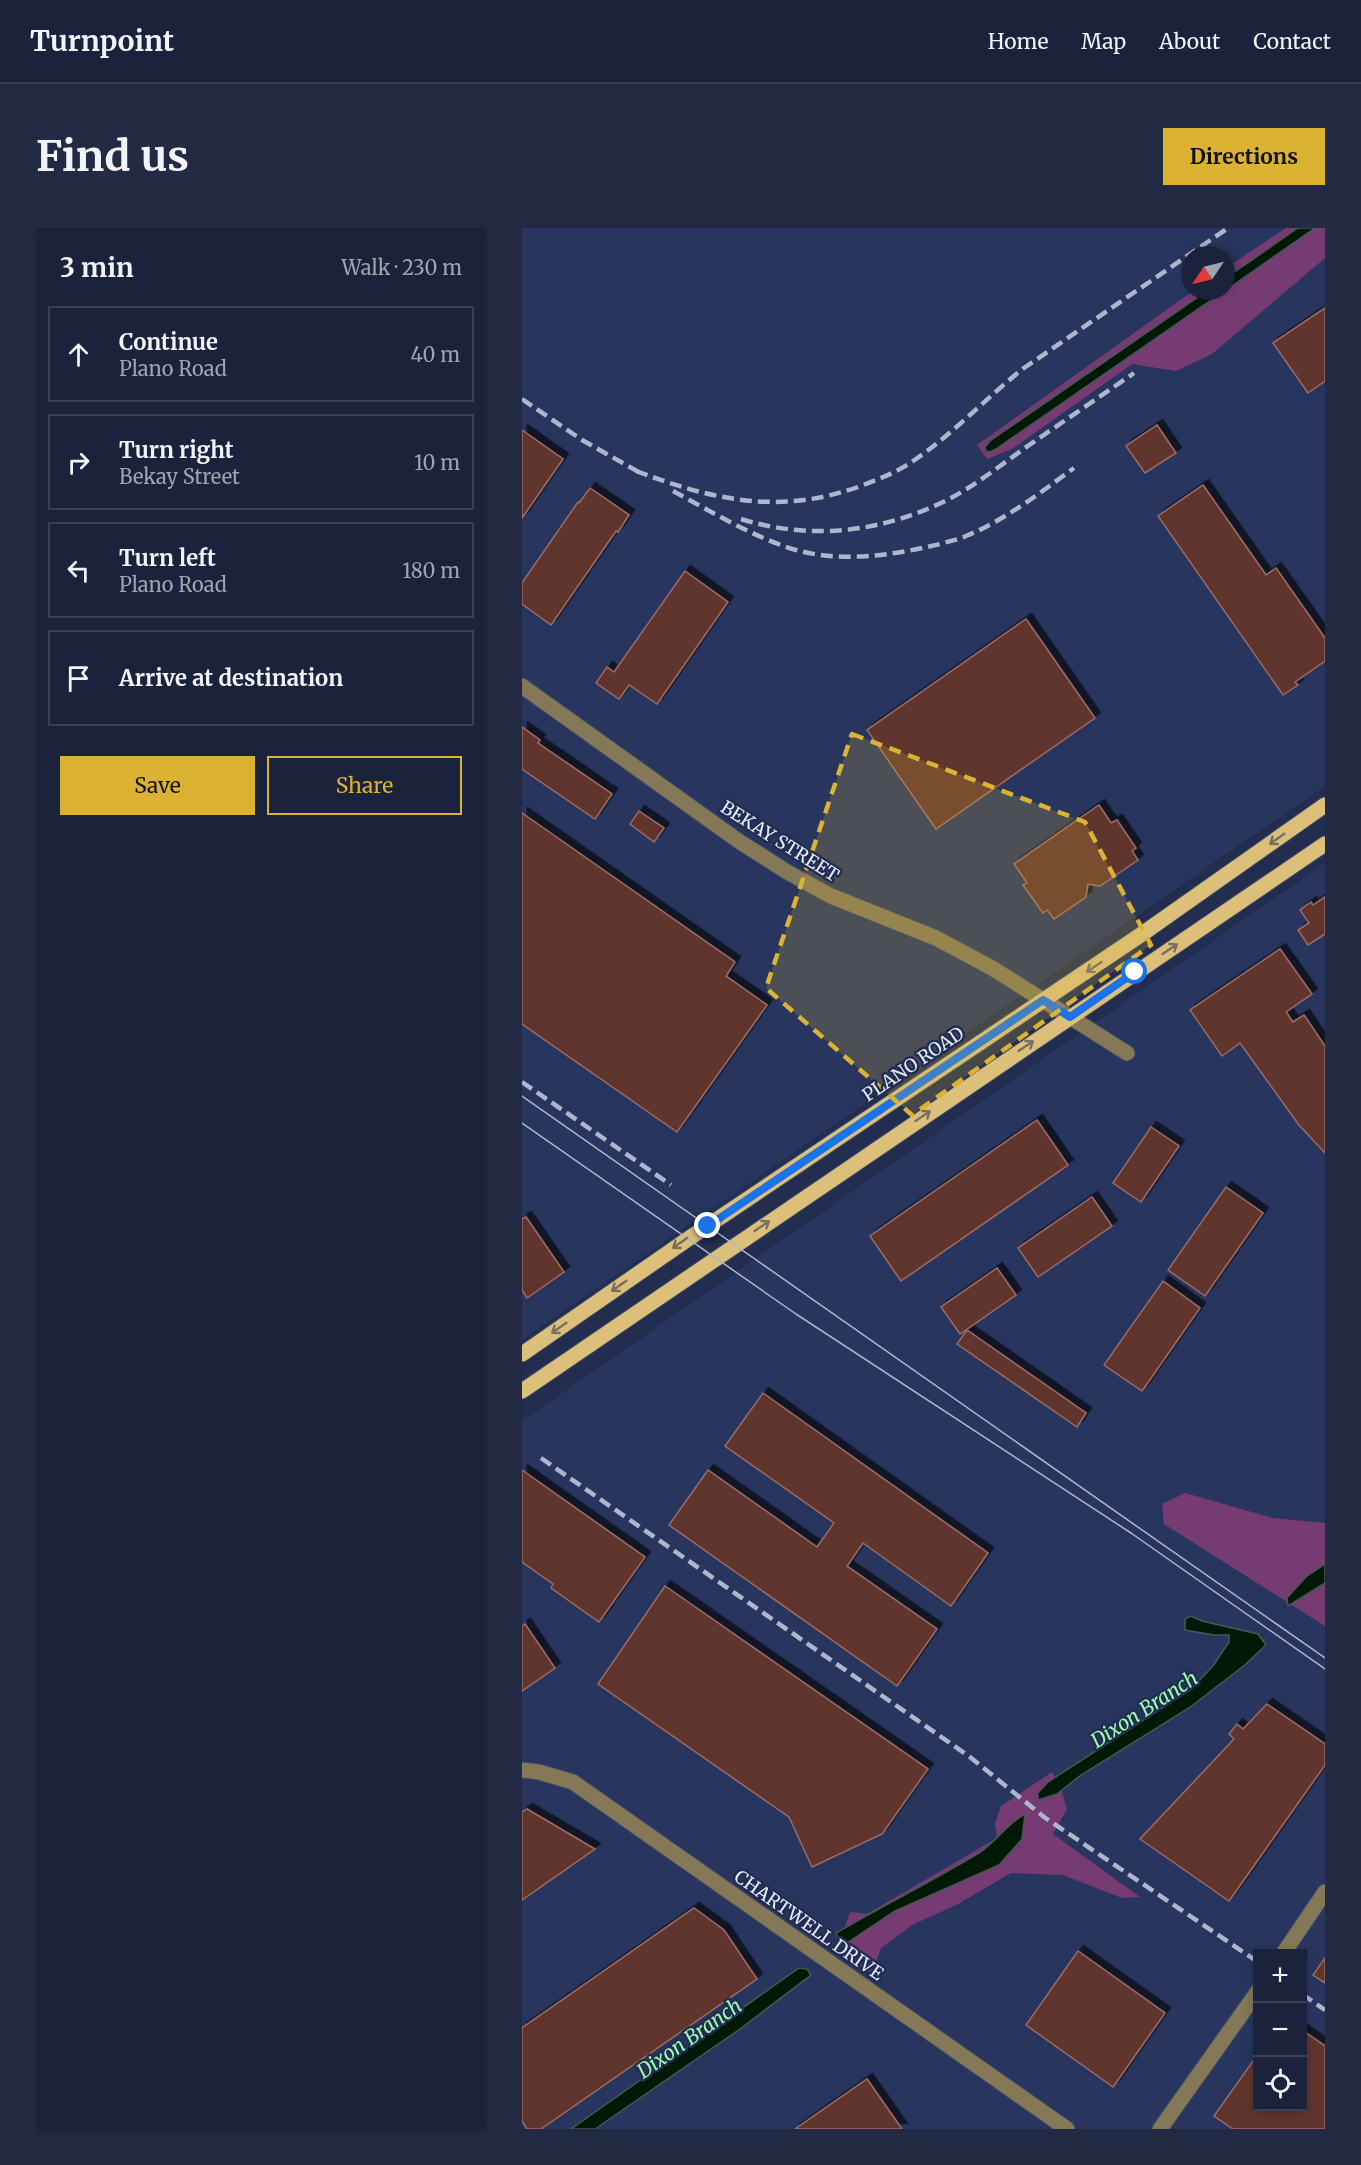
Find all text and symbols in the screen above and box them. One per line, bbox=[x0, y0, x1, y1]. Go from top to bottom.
text: Turnpoint bbox=[30, 23, 174, 59]
text: Home bbox=[988, 28, 1048, 55]
text: Map bbox=[1081, 28, 1126, 55]
text: About bbox=[1159, 28, 1220, 55]
text: Contact bbox=[1253, 28, 1331, 55]
button: Directions bbox=[1163, 128, 1325, 185]
text: Find us bbox=[36, 130, 189, 182]
north arrow bbox=[1181, 246, 1235, 300]
text: 3 min bbox=[60, 251, 134, 284]
text: Walk · 230 m bbox=[342, 255, 462, 280]
text: Continue bbox=[119, 328, 218, 356]
icon: ahead bbox=[62, 338, 95, 371]
text: 40 m bbox=[410, 342, 460, 367]
text: Plano Road bbox=[119, 356, 227, 381]
text: Turn right bbox=[119, 436, 233, 464]
icon: right bbox=[62, 446, 95, 479]
text: 10 m bbox=[414, 450, 460, 475]
text: Bekay Street bbox=[119, 464, 240, 489]
text: Turn left bbox=[119, 544, 216, 572]
icon: left bbox=[62, 554, 95, 587]
text: 180 m bbox=[402, 558, 460, 583]
text: Plano Road bbox=[119, 572, 227, 597]
icon: arrive bbox=[62, 662, 95, 695]
text: Arrive at destination bbox=[119, 664, 343, 692]
button: Save bbox=[60, 756, 255, 815]
button: Share bbox=[267, 756, 462, 815]
street label: BEKAY STREET bbox=[717, 795, 844, 887]
one-way arrow bbox=[1270, 833, 1286, 845]
one-way arrow bbox=[1161, 942, 1178, 954]
route start bbox=[1121, 958, 1147, 984]
one-way arrow bbox=[1086, 961, 1103, 973]
street label: PLANO ROAD bbox=[858, 1021, 968, 1107]
one-way arrow bbox=[1018, 1040, 1034, 1052]
one-way arrow bbox=[914, 1110, 931, 1122]
route end bbox=[694, 1212, 720, 1238]
one-way arrow bbox=[754, 1220, 771, 1233]
one-way arrow bbox=[672, 1237, 689, 1250]
one-way arrow bbox=[612, 1280, 628, 1292]
one-way arrow bbox=[552, 1322, 568, 1334]
water label: Dixon Branch bbox=[1085, 1665, 1202, 1753]
street label: CHARTWELL DRIVE bbox=[730, 1865, 889, 1985]
map controls bbox=[1253, 1949, 1307, 2111]
button: + bbox=[1253, 1949, 1307, 2003]
water label: Dixon Branch bbox=[631, 1993, 746, 2084]
button: − bbox=[1253, 2003, 1307, 2057]
button: locate bbox=[1253, 2057, 1307, 2111]

